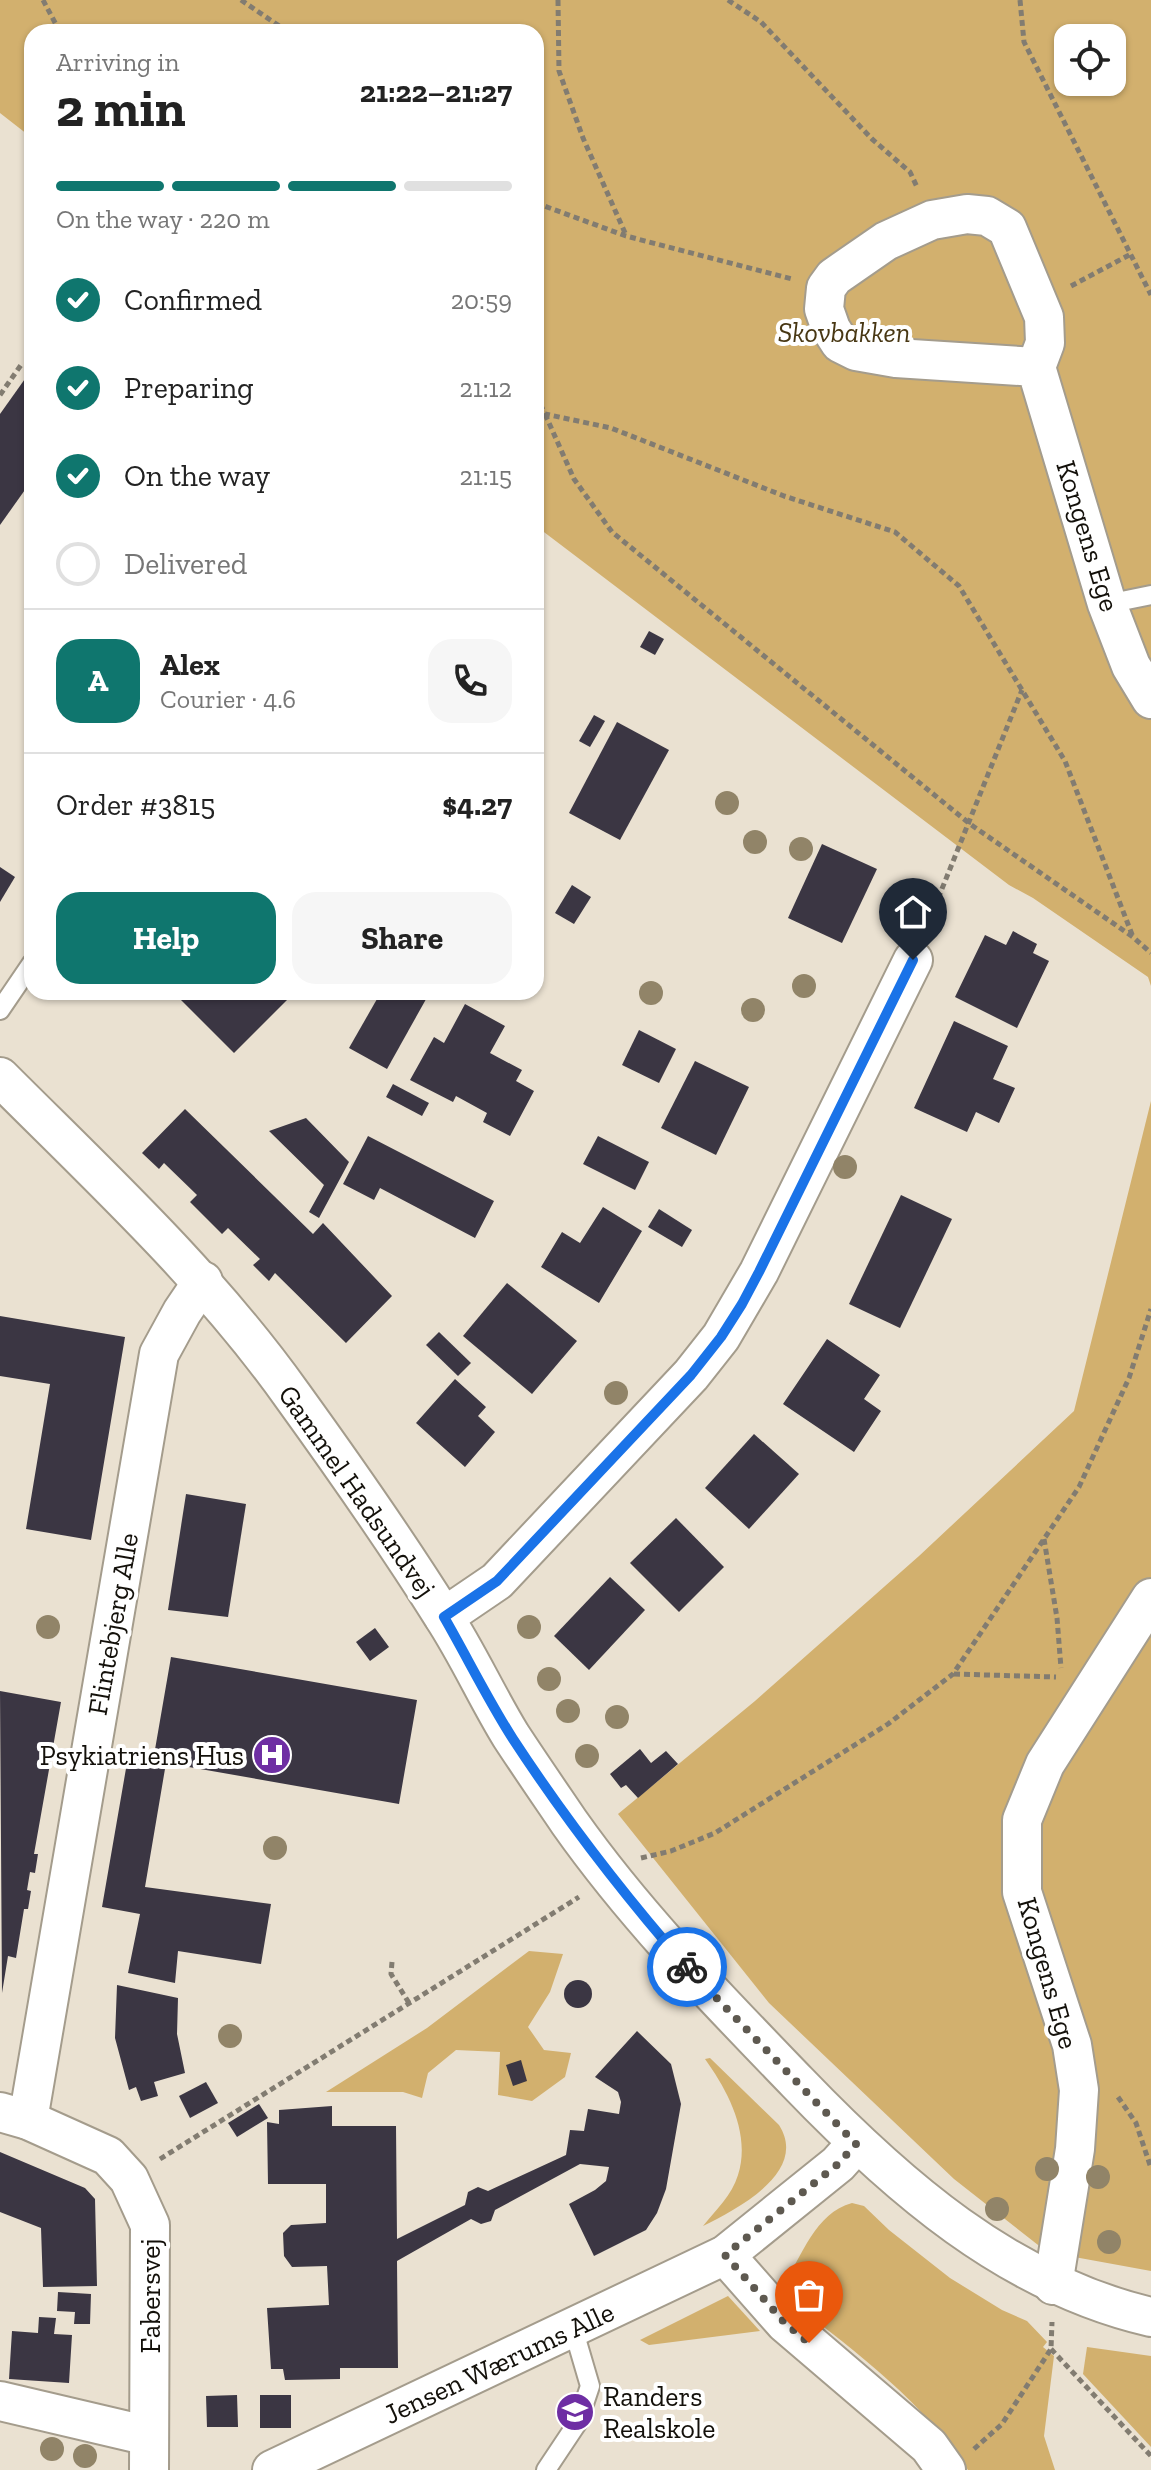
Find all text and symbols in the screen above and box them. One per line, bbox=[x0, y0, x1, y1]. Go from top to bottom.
map controls bbox=[1054, 24, 1126, 96]
button: locate bbox=[1054, 24, 1126, 96]
text: Arriving in bbox=[56, 46, 179, 78]
text: 21:22–21:27 bbox=[360, 74, 512, 110]
text: 2 min bbox=[56, 77, 186, 139]
text: On the way · 220 m bbox=[56, 203, 270, 235]
icon: check bbox=[56, 278, 100, 322]
text: Confirmed bbox=[124, 282, 262, 318]
text: 20:59 bbox=[451, 284, 512, 316]
park label: Skovbakken bbox=[778, 316, 910, 349]
icon: check bbox=[56, 366, 100, 410]
text: Preparing bbox=[124, 370, 254, 406]
text: 21:12 bbox=[459, 372, 512, 404]
icon: check bbox=[56, 454, 100, 498]
street label: Kongens Ege bbox=[1049, 457, 1127, 615]
text: On the way bbox=[124, 458, 270, 494]
text: 21:15 bbox=[459, 460, 512, 492]
text: Delivered bbox=[124, 546, 247, 582]
button: phone bbox=[428, 639, 512, 723]
text: Alex bbox=[160, 647, 220, 683]
text: A bbox=[88, 663, 108, 699]
text: Courier · 4.6 bbox=[160, 683, 296, 715]
text: Order #3815 bbox=[56, 787, 215, 823]
text: $4.27 bbox=[442, 787, 512, 823]
pin bbox=[879, 878, 947, 960]
icon: home bbox=[891, 890, 935, 934]
button: Help bbox=[56, 892, 276, 984]
button: Share bbox=[292, 892, 512, 984]
street label: Gammel Hadsundvej bbox=[271, 1379, 443, 1603]
street label: Flintebjerg Alle bbox=[81, 1530, 145, 1718]
hospital icon: Psykiatriens Hus bbox=[251, 1734, 293, 1776]
place label: Psykiatriens Hus bbox=[40, 1739, 244, 1772]
street label: Kongens Ege bbox=[1011, 1893, 1085, 2053]
courier bbox=[647, 1927, 727, 2007]
icon: bike bbox=[665, 1945, 709, 1989]
street label: Fabersvej bbox=[134, 2239, 167, 2353]
pin bbox=[775, 2261, 843, 2343]
icon: bag bbox=[787, 2273, 831, 2317]
street label: Jensen Wærums Alle bbox=[379, 2295, 619, 2431]
place label: Randers Realskole bbox=[603, 2380, 715, 2445]
school or university icon: Randers Realskole bbox=[554, 2391, 596, 2433]

